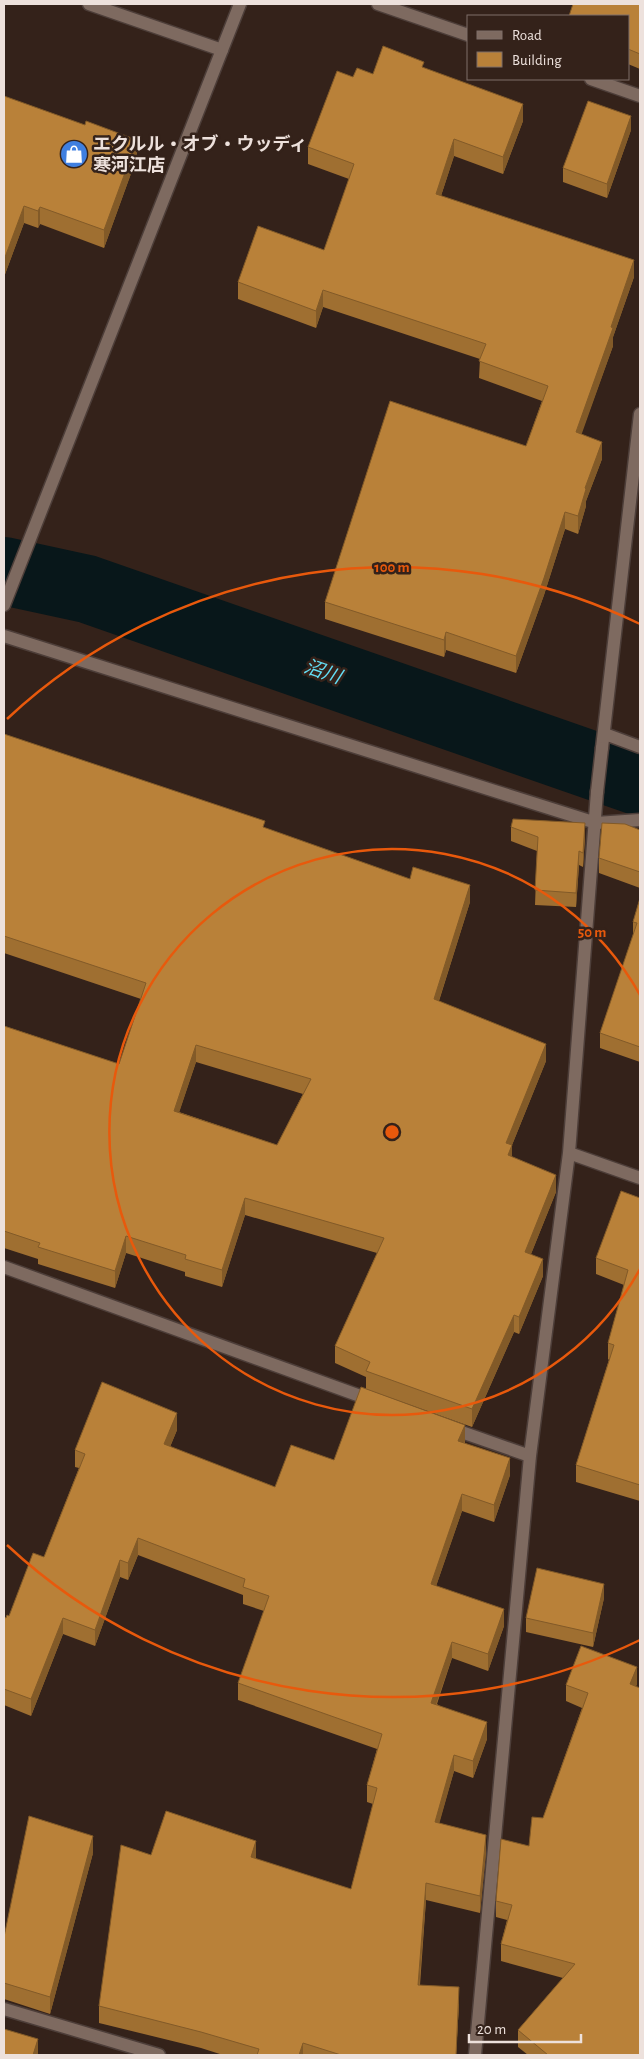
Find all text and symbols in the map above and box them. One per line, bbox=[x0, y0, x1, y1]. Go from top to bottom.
legend bbox=[467, 15, 629, 80]
text: Road bbox=[512, 28, 542, 43]
text: Building bbox=[512, 53, 562, 68]
place label: エクルル・オブ・ウッディ 寒河江店 bbox=[93, 134, 307, 175]
shop icon: エクルル・オブ・ウッディ 寒河江店 bbox=[59, 139, 89, 169]
text: 100 m bbox=[374, 560, 410, 575]
water label: 沼川 bbox=[301, 656, 346, 688]
text: 50 m bbox=[578, 925, 606, 940]
centre of rings bbox=[383, 1123, 401, 1141]
scale bar bbox=[469, 2012, 582, 2044]
text: 20 m bbox=[477, 2022, 506, 2037]

